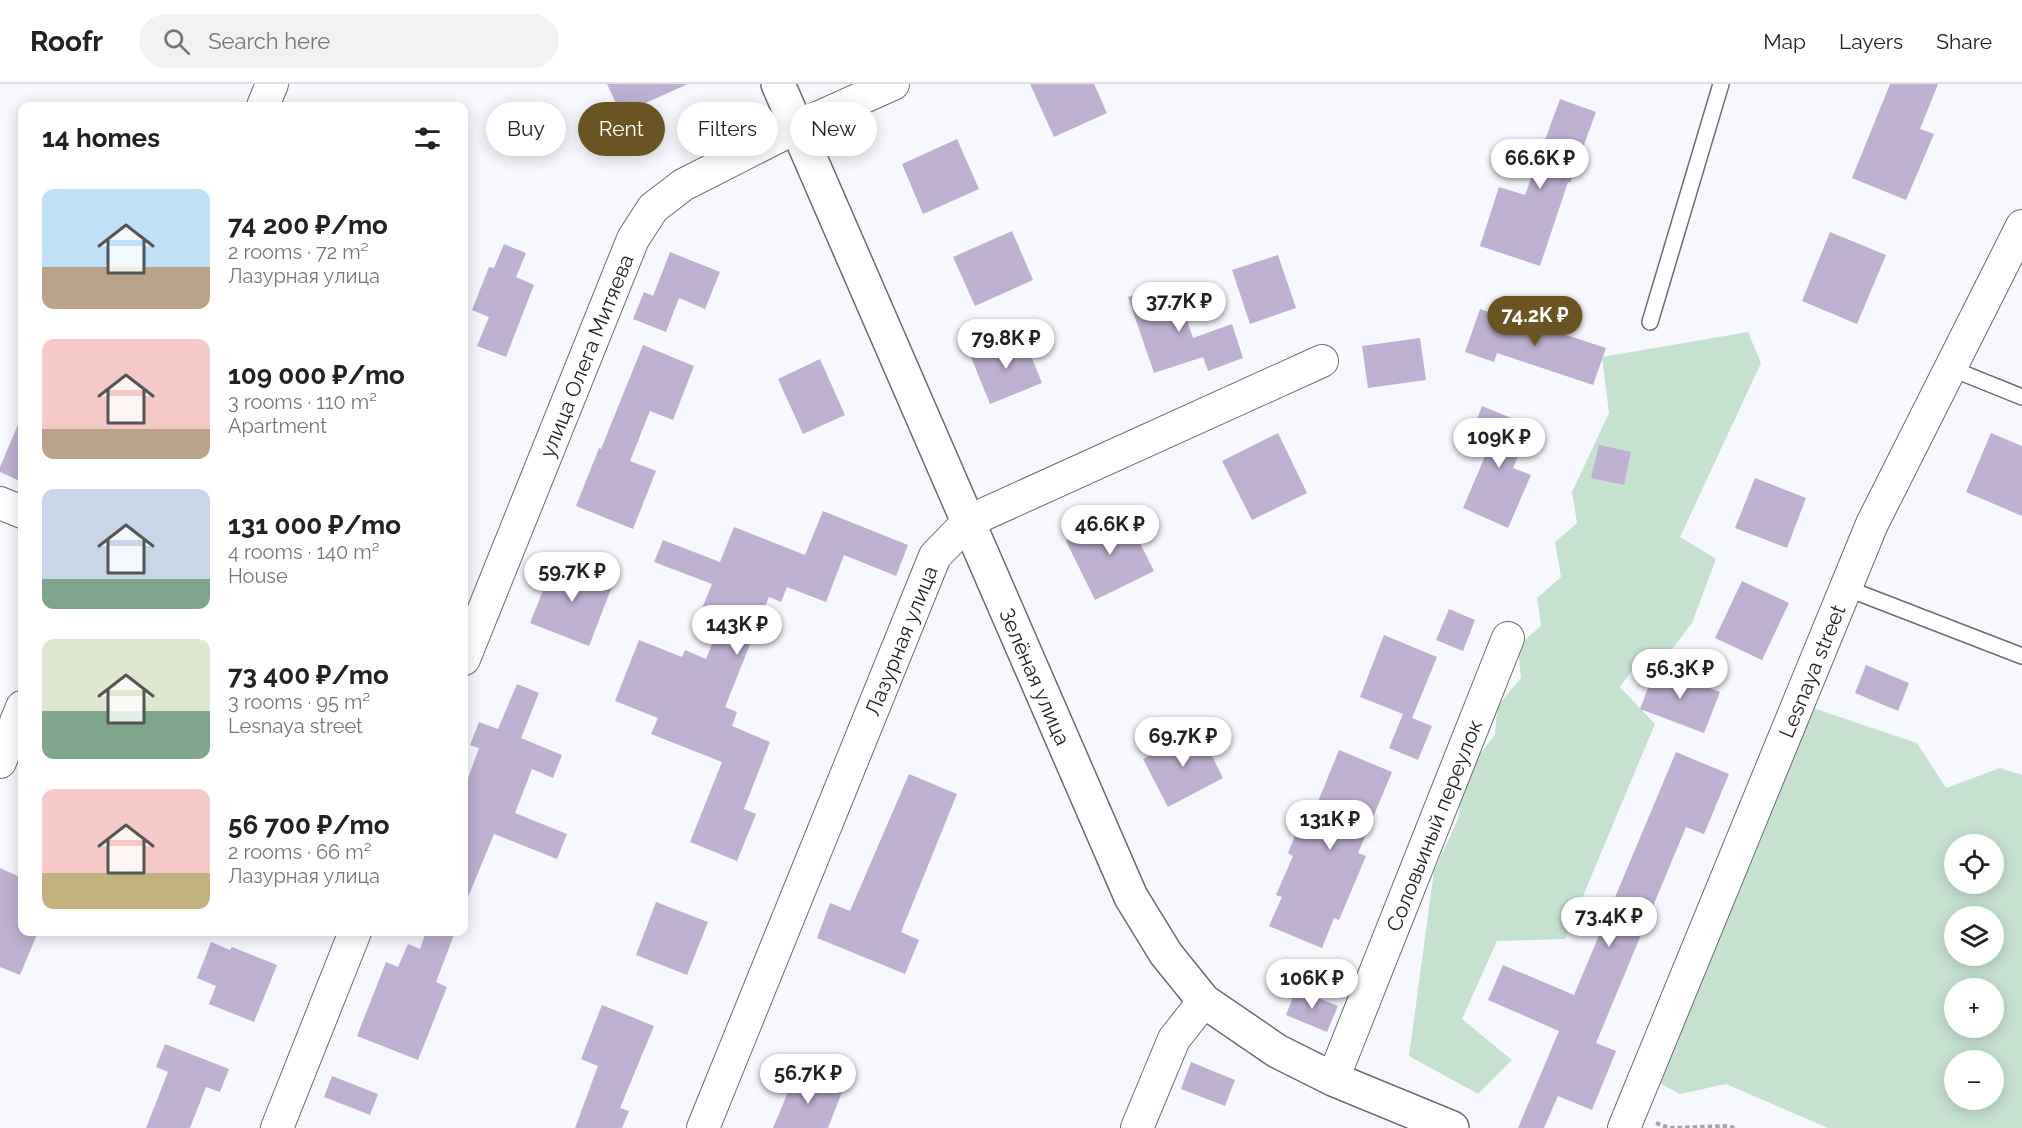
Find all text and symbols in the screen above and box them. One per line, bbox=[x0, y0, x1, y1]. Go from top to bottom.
search box bbox=[139, 14, 559, 68]
text: Roofr bbox=[30, 25, 103, 58]
icon: search bbox=[160, 25, 193, 58]
text: Search here bbox=[208, 28, 330, 54]
text: Map bbox=[1763, 29, 1806, 54]
text: Layers bbox=[1839, 29, 1903, 54]
text: Share bbox=[1936, 29, 1992, 54]
chip: Buy bbox=[486, 102, 566, 156]
chip: Rent bbox=[578, 102, 665, 156]
chip: Filters bbox=[677, 102, 778, 156]
chip: New bbox=[790, 102, 877, 156]
icon: filters bbox=[411, 122, 444, 155]
text: 14 homes bbox=[42, 123, 160, 153]
pin: 66.6K ₽ bbox=[1485, 139, 1595, 190]
text: 66.6K ₽ bbox=[1505, 146, 1575, 170]
text: 74 200 ₽/mo bbox=[228, 210, 388, 240]
icon: home bbox=[90, 213, 162, 285]
text: 2 rooms · 72 m² bbox=[228, 240, 368, 264]
street label: улица Олега Митяева bbox=[534, 250, 638, 461]
text: Лазурная улица bbox=[228, 264, 380, 288]
pin: 37.7K ₽ bbox=[1124, 282, 1234, 333]
text: 37.7K ₽ bbox=[1146, 289, 1212, 313]
pin: 74.2K ₽ bbox=[1480, 296, 1590, 347]
text: 74.2K ₽ bbox=[1501, 303, 1569, 327]
pin: 79.8K ₽ bbox=[951, 319, 1061, 370]
text: 79.8K ₽ bbox=[971, 326, 1041, 350]
text: 109 000 ₽/mo bbox=[228, 360, 405, 390]
icon: home bbox=[90, 363, 162, 435]
text: 3 rooms · 110 m² bbox=[228, 390, 377, 414]
text: Apartment bbox=[228, 414, 327, 438]
pin: 109K ₽ bbox=[1450, 418, 1548, 469]
text: 109K ₽ bbox=[1467, 425, 1531, 449]
pin: 46.6K ₽ bbox=[1055, 505, 1165, 556]
text: 131 000 ₽/mo bbox=[228, 510, 401, 540]
text: 46.6K ₽ bbox=[1075, 512, 1145, 536]
icon: home bbox=[90, 513, 162, 585]
text: 4 rooms · 140 m² bbox=[228, 540, 380, 564]
pin: 59.7K ₽ bbox=[517, 552, 627, 603]
text: 59.7K ₽ bbox=[538, 559, 606, 583]
street label: Лазурная улица bbox=[859, 562, 942, 719]
text: House bbox=[228, 564, 288, 588]
street label: Lesnaya street bbox=[1773, 601, 1850, 741]
street label: Зелёная улица bbox=[995, 604, 1076, 749]
pin: 143K ₽ bbox=[688, 605, 786, 656]
text: 143K ₽ bbox=[706, 612, 768, 636]
pin: 56.3K ₽ bbox=[1625, 649, 1735, 700]
text: 56.3K ₽ bbox=[1646, 656, 1714, 680]
text: 73 400 ₽/mo bbox=[228, 660, 389, 690]
icon: home bbox=[90, 663, 162, 735]
text: 3 rooms · 95 m² bbox=[228, 690, 370, 714]
text: Lesnaya street bbox=[228, 714, 363, 738]
street label: Соловьиный переулок bbox=[1380, 716, 1487, 935]
pin: 69.7K ₽ bbox=[1128, 717, 1238, 768]
text: 69.7K ₽ bbox=[1149, 724, 1217, 748]
pin: 131K ₽ bbox=[1281, 800, 1379, 851]
text: 131K ₽ bbox=[1300, 807, 1360, 831]
text: 56 700 ₽/mo bbox=[228, 810, 390, 840]
icon: home bbox=[90, 813, 162, 885]
map controls bbox=[1944, 834, 2004, 1110]
button: locate bbox=[1944, 834, 2004, 894]
text: 2 rooms · 66 m² bbox=[228, 840, 371, 864]
text: Лазурная улица bbox=[228, 864, 380, 888]
pin: 73.4K ₽ bbox=[1554, 897, 1664, 948]
text: 73.4K ₽ bbox=[1575, 904, 1643, 928]
button: layers bbox=[1944, 906, 2004, 966]
pin: 106K ₽ bbox=[1263, 959, 1361, 1010]
text: 106K ₽ bbox=[1280, 966, 1344, 990]
button: + bbox=[1944, 978, 2004, 1038]
button: − bbox=[1944, 1050, 2004, 1110]
pin: 56.7K ₽ bbox=[753, 1054, 863, 1105]
text: 56.7K ₽ bbox=[774, 1061, 842, 1085]

